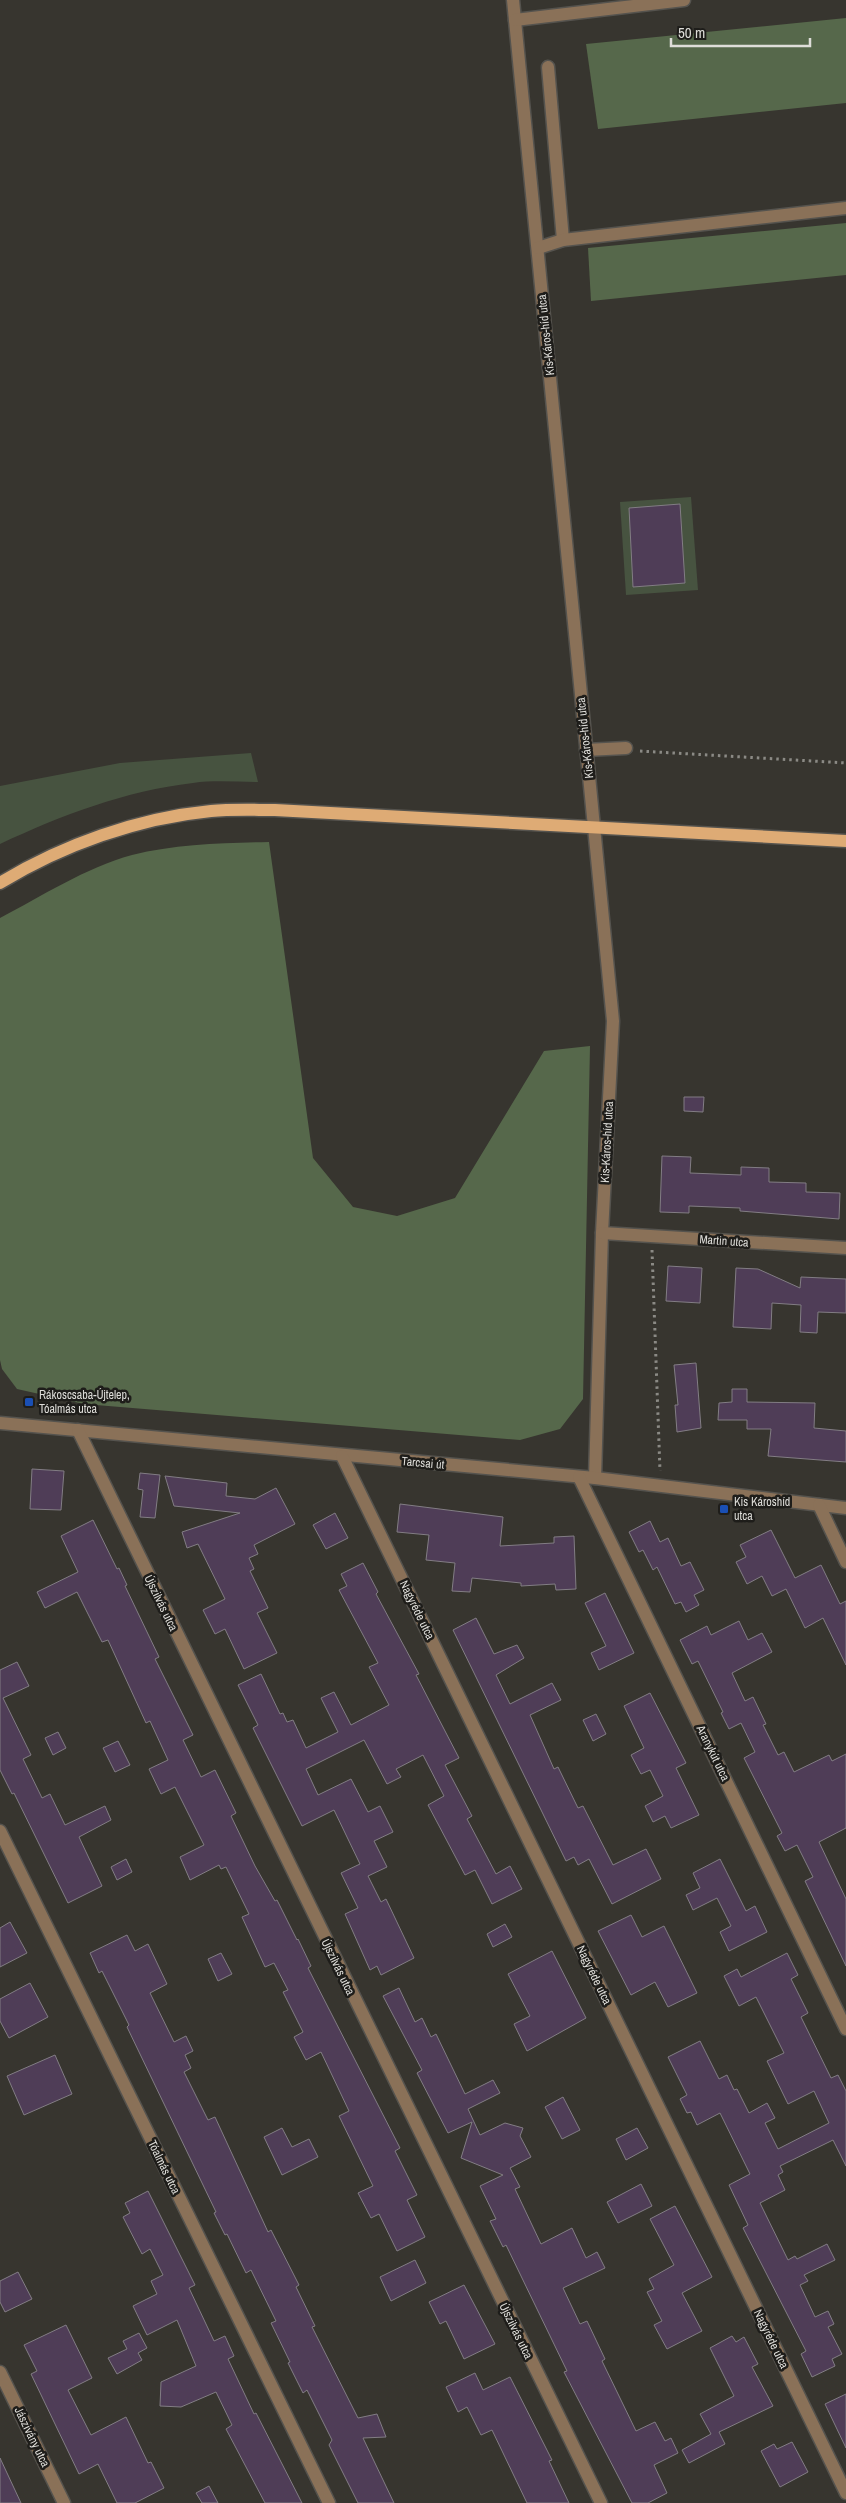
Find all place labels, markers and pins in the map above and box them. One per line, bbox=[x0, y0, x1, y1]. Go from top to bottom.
place label: Rákoscsaba-Újtelep, Tóalmás utca bbox=[39, 1387, 130, 1417]
marker: Rákoscsaba-Újtelep, Tóalmás utca bbox=[23, 1396, 35, 1408]
place label: Kis Károshíd utca bbox=[734, 1494, 790, 1524]
marker: Kis Károshíd utca bbox=[718, 1503, 730, 1515]

